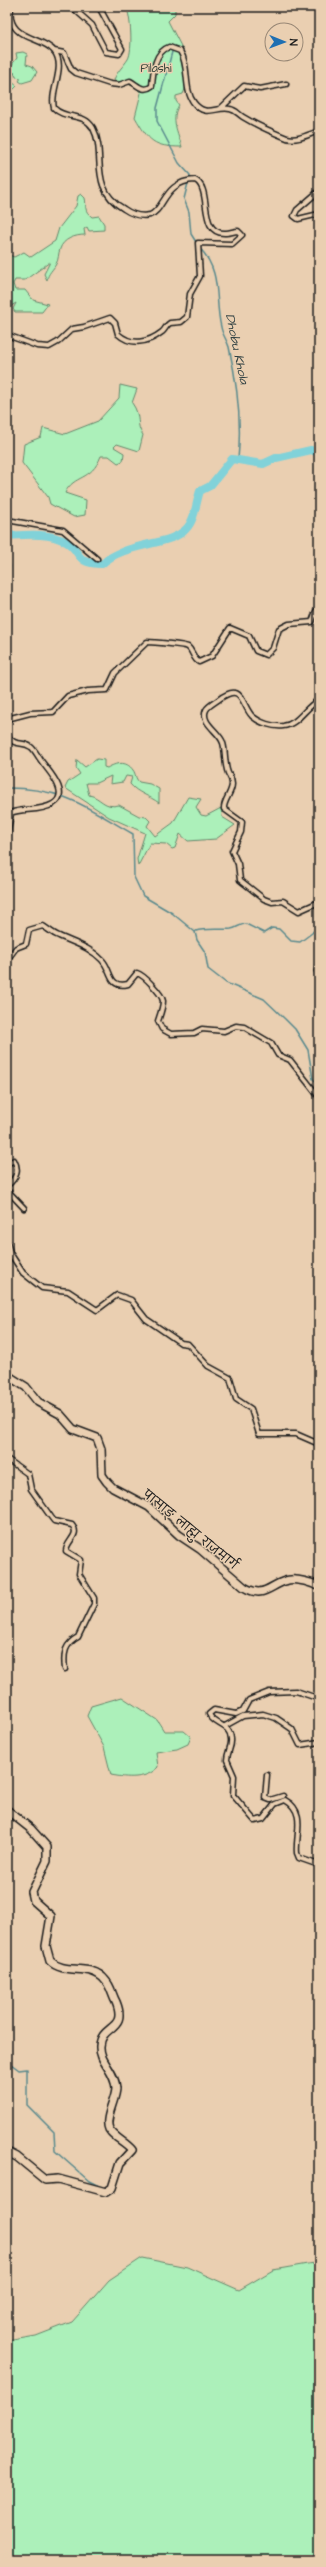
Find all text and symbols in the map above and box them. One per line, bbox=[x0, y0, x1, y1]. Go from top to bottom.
north arrow bbox=[264, 22, 304, 62]
text: N bbox=[286, 39, 301, 46]
park label: Pilashi bbox=[140, 60, 172, 77]
water label: Dhobu Khola bbox=[221, 312, 254, 387]
street label: पासाङ् लाह्मु राजमार्ग bbox=[137, 1485, 243, 1575]

